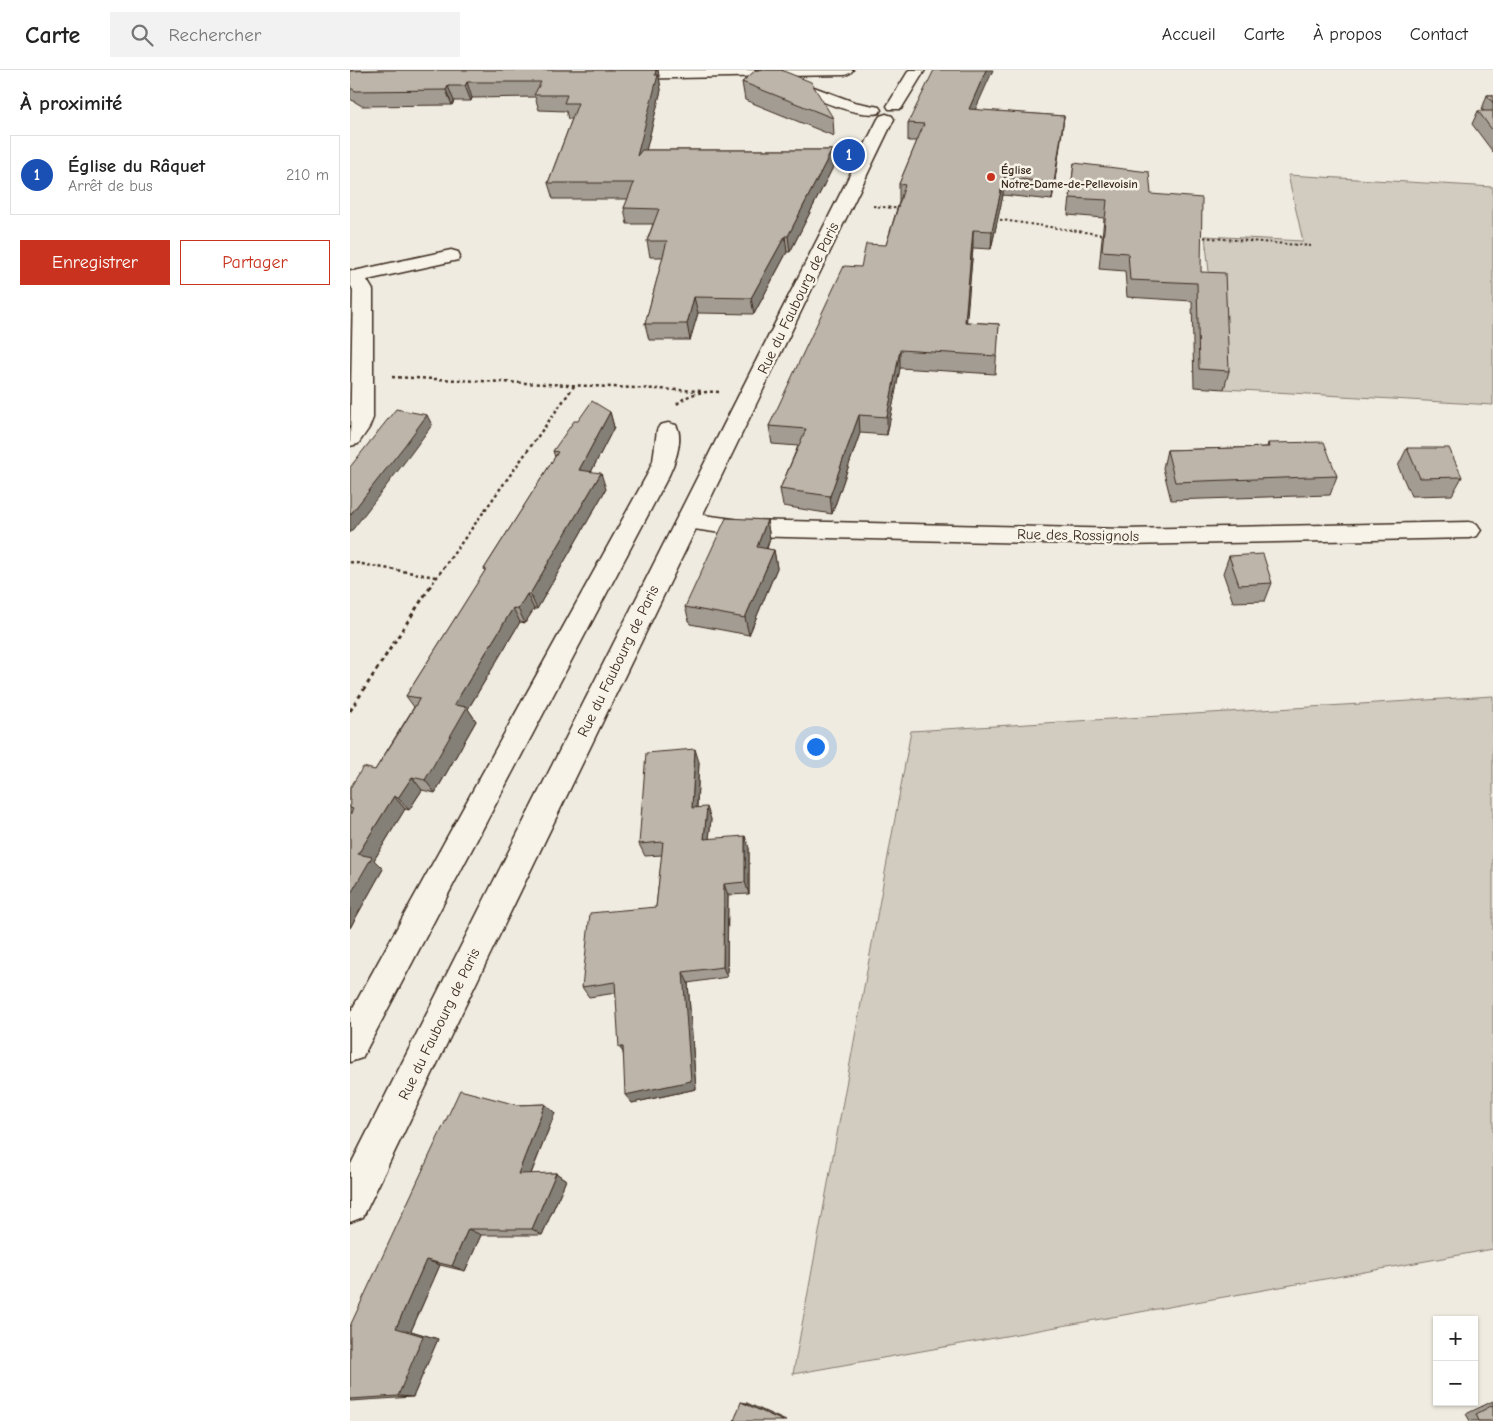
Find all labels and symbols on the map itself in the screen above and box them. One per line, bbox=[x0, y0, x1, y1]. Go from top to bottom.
pin: 1 bbox=[833, 136, 865, 174]
place label: Église Notre-Dame-de-Pellevoisin bbox=[1001, 163, 1138, 191]
marker: Église Notre-Dame-de-Pellevoisin bbox=[985, 171, 997, 183]
street label: Rue du Faubourg de Paris bbox=[753, 219, 843, 377]
street label: Rue des Rossignols bbox=[1017, 525, 1139, 545]
street label: Rue du Faubourg de Paris bbox=[573, 582, 663, 740]
your location bbox=[803, 734, 829, 760]
street label: Rue du Faubourg de Paris bbox=[394, 945, 484, 1103]

